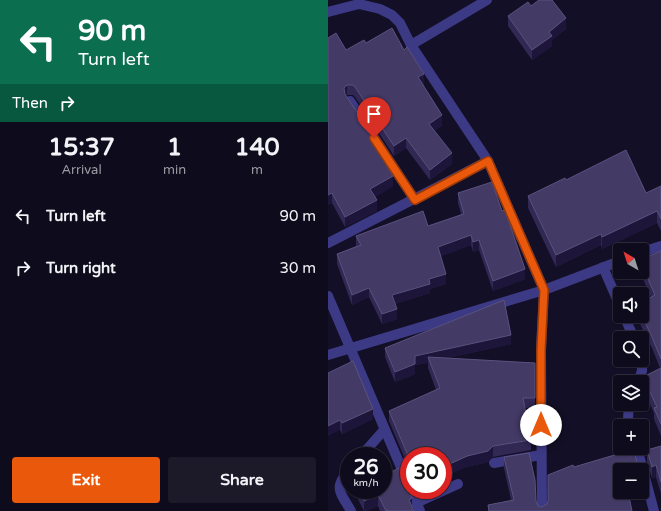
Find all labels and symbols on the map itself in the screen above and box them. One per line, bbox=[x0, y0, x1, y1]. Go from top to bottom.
pin bbox=[357, 97, 391, 138]
north arrow bbox=[613, 243, 649, 279]
position arrow bbox=[520, 404, 562, 446]
speed limit sign: 30 bbox=[400, 447, 452, 499]

